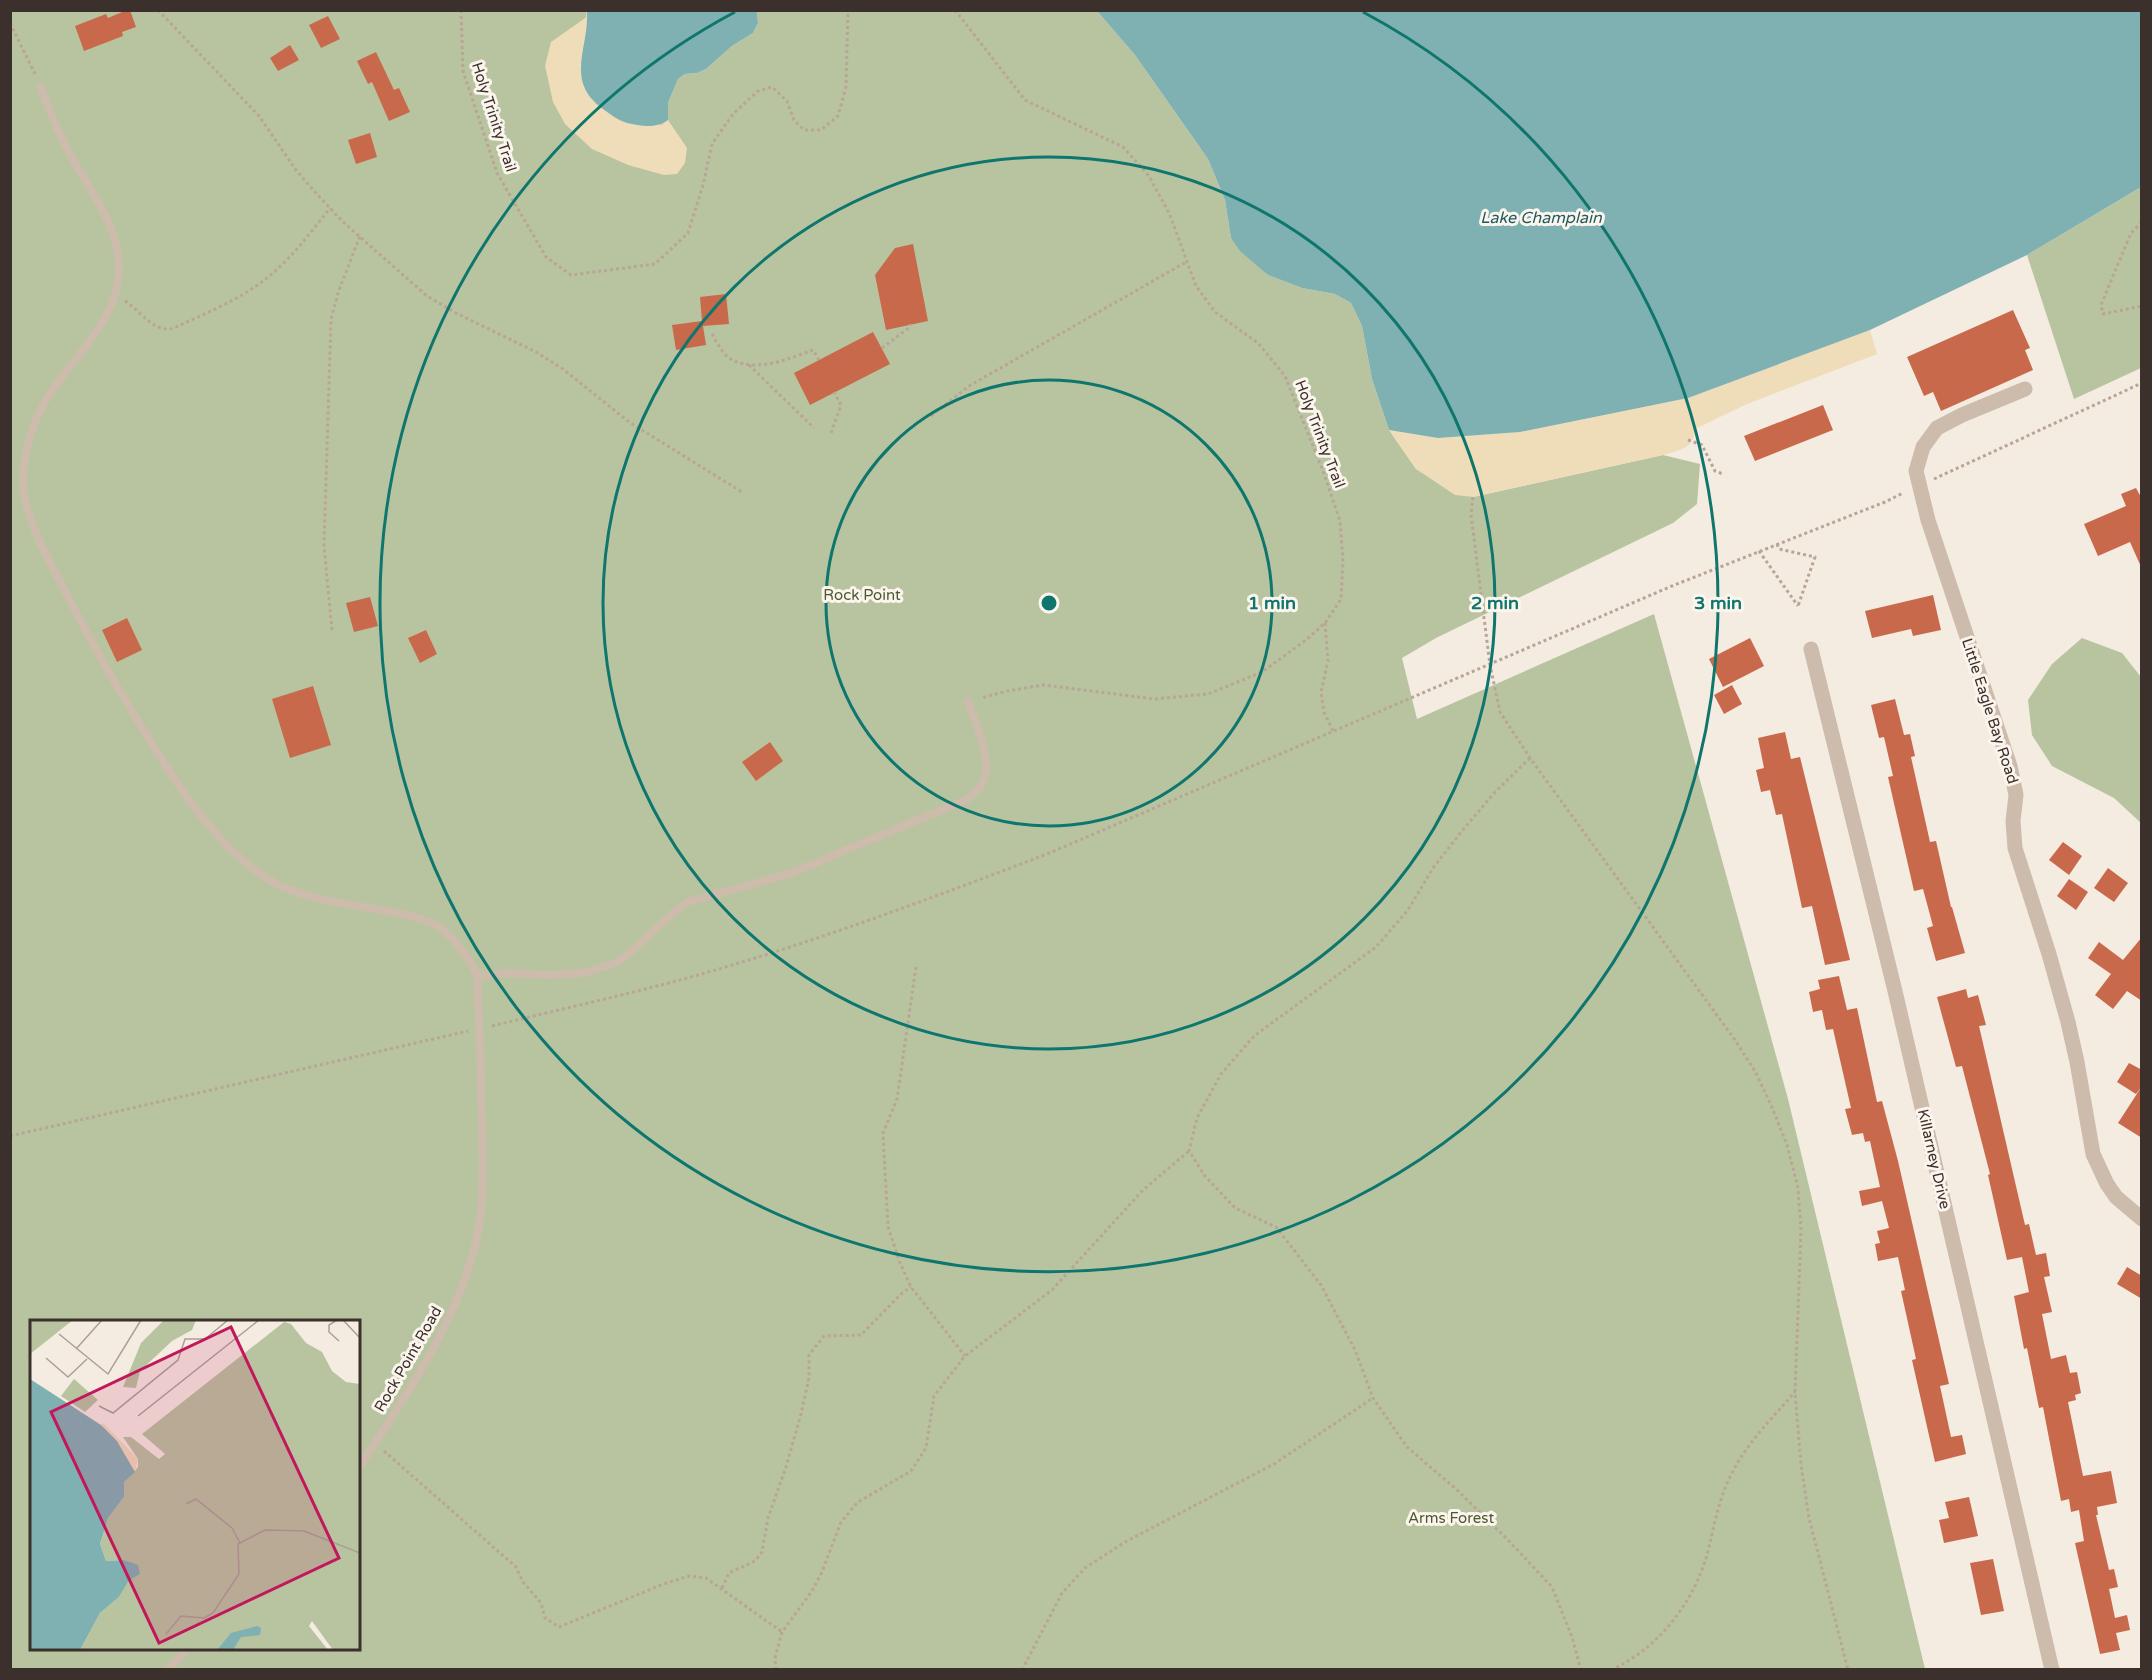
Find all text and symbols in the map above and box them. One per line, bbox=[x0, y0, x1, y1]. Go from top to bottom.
street label: Holy Trinity Trail bbox=[468, 60, 520, 174]
water label: Lake Champlain bbox=[1480, 208, 1603, 228]
street label: Holy Trinity Trail bbox=[1291, 378, 1349, 490]
park label: Rock Point bbox=[823, 586, 901, 604]
text: 1 min bbox=[1248, 592, 1296, 614]
text: 2 min bbox=[1471, 592, 1519, 614]
text: 3 min bbox=[1694, 592, 1742, 614]
centre of rings bbox=[1039, 593, 1059, 613]
street label: Little Eagle Bay Road bbox=[1958, 636, 2022, 786]
street label: Killarney Drive bbox=[1914, 1107, 1954, 1211]
street label: Rock Point Road bbox=[370, 1303, 446, 1415]
inset map bbox=[30, 1320, 360, 1650]
park label: Arms Forest bbox=[1408, 1509, 1494, 1527]

